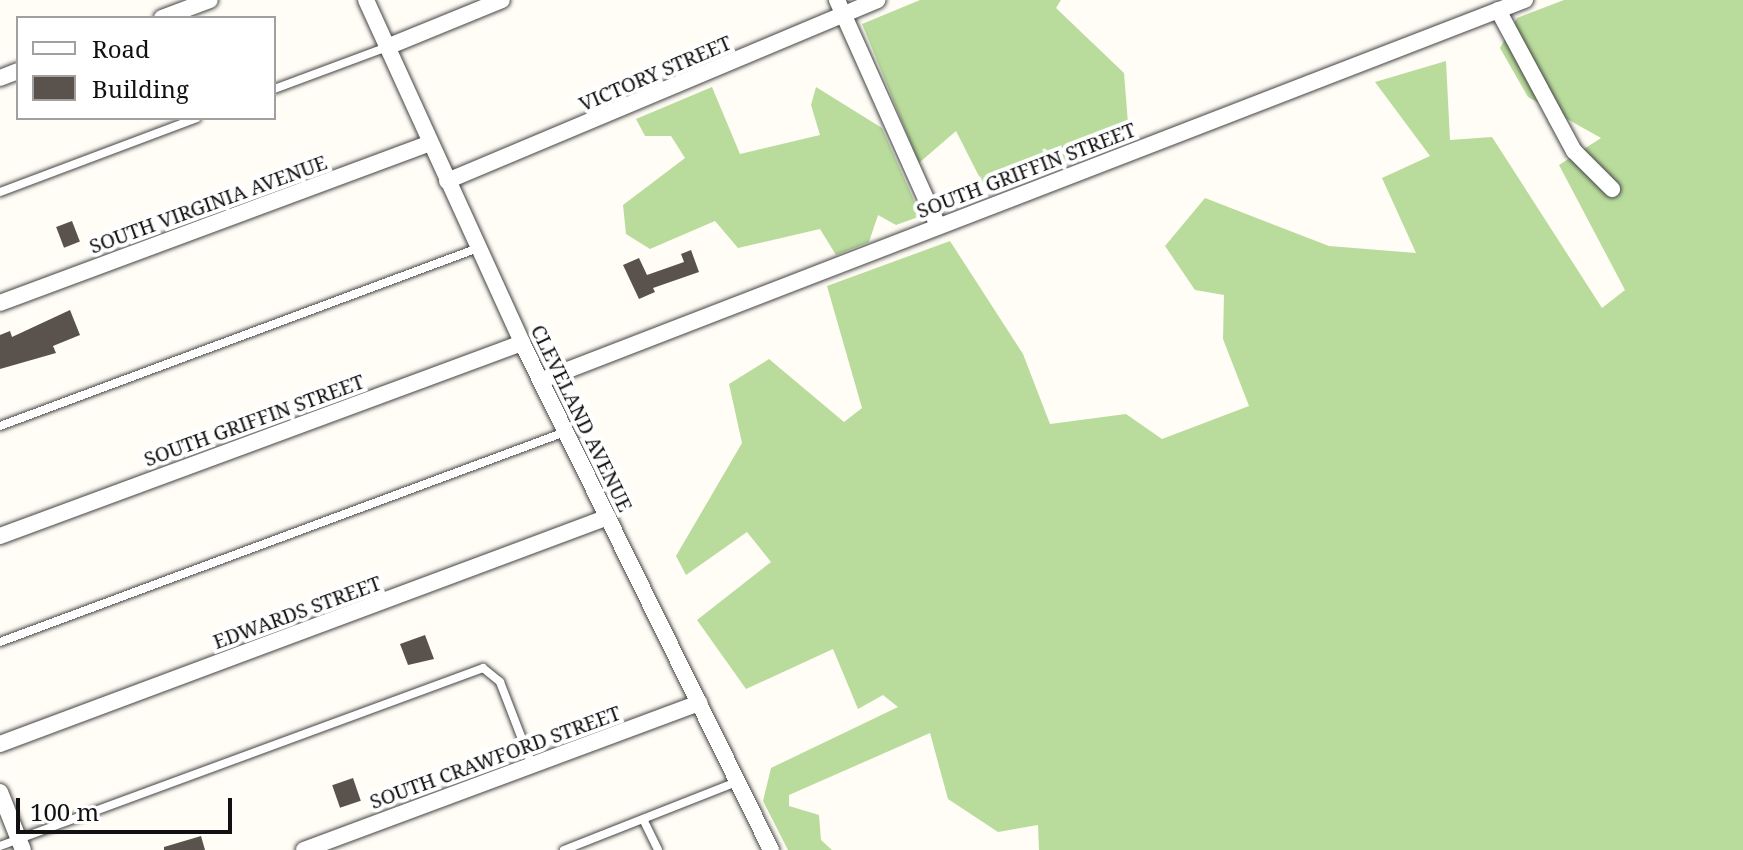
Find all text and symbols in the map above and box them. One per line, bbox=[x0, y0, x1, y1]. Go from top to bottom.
legend bbox=[16, 16, 276, 120]
street label: VICTORY STREET bbox=[575, 30, 735, 116]
text: Road bbox=[92, 32, 150, 65]
text: Building bbox=[92, 72, 189, 105]
street label: SOUTH GRIFFIN STREET bbox=[913, 117, 1139, 223]
street label: SOUTH VIRGINIA AVENUE bbox=[86, 150, 330, 258]
street label: CLEVELAND AVENUE bbox=[526, 321, 638, 515]
street label: SOUTH GRIFFIN STREET bbox=[141, 369, 367, 471]
street label: EDWARDS STREET bbox=[210, 570, 384, 654]
street label: SOUTH CRAWFORD STREET bbox=[366, 700, 624, 814]
scale bar bbox=[20, 782, 236, 832]
text: 100 m bbox=[30, 795, 99, 828]

